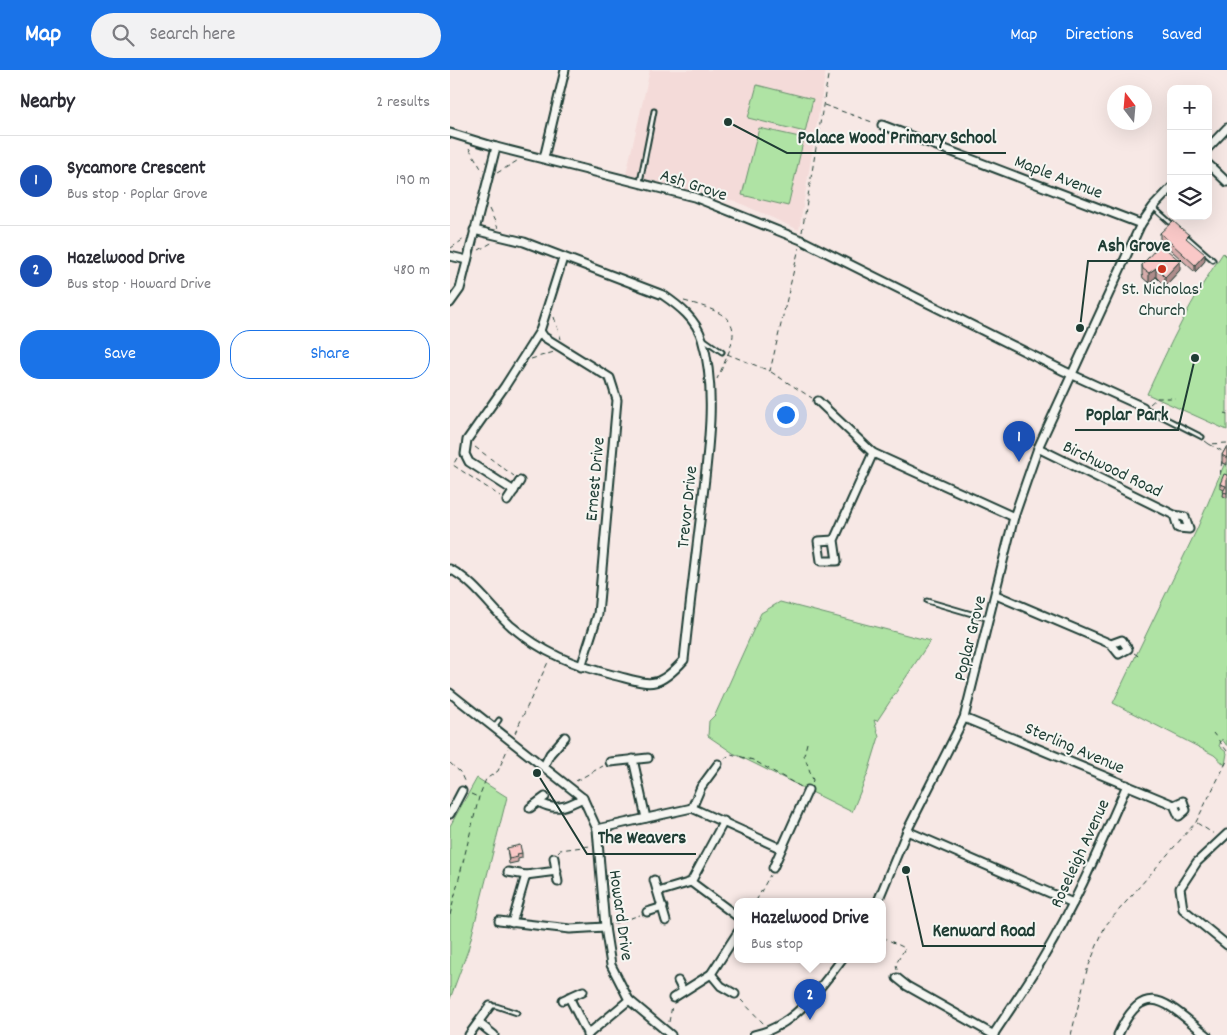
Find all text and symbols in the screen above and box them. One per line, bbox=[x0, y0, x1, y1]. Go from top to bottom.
search box bbox=[91, 13, 441, 58]
text: Map bbox=[25, 18, 61, 52]
icon: search bbox=[109, 21, 137, 49]
text: Search here bbox=[149, 22, 235, 49]
text: Map bbox=[1010, 23, 1037, 48]
text: Directions bbox=[1065, 23, 1134, 48]
text: Saved bbox=[1162, 23, 1202, 48]
north arrow bbox=[1107, 85, 1152, 130]
map controls bbox=[1167, 85, 1212, 220]
button: + bbox=[1167, 85, 1212, 130]
text: Nearby bbox=[20, 88, 75, 118]
text: 2 results bbox=[376, 91, 430, 114]
callout: Palace Wood Primary School bbox=[787, 119, 1006, 153]
text: Palace Wood Primary School bbox=[798, 126, 997, 153]
button: − bbox=[1167, 130, 1212, 175]
street label: Maple Avenue bbox=[1010, 150, 1106, 207]
text: Sycamore Crescent bbox=[67, 156, 205, 183]
street label: Ash Grove bbox=[657, 164, 730, 209]
text: 1 bbox=[34, 169, 38, 192]
text: 190 m bbox=[396, 169, 430, 192]
button: layers bbox=[1167, 175, 1212, 220]
text: Bus stop · Poplar Grove bbox=[67, 183, 208, 206]
callout: Ash Grove bbox=[1088, 227, 1181, 261]
text: Ash Grove bbox=[1098, 234, 1170, 261]
text: Hazelwood Drive bbox=[67, 246, 185, 273]
text: 2 bbox=[33, 259, 40, 282]
text: 480 m bbox=[394, 259, 430, 282]
marker: St. Nicholas' Church bbox=[1156, 263, 1168, 275]
text: Bus stop · Howard Drive bbox=[67, 273, 211, 296]
place label: St. Nicholas' Church bbox=[1121, 278, 1203, 324]
button: Save bbox=[20, 330, 220, 379]
button: Share bbox=[230, 330, 430, 379]
callout: Poplar Park bbox=[1075, 396, 1178, 430]
your location bbox=[773, 402, 799, 428]
text: Poplar Park bbox=[1085, 403, 1169, 430]
pin: 1 bbox=[1003, 421, 1035, 462]
street label: Birchwood Road bbox=[1058, 435, 1166, 505]
street label: Ernest Drive bbox=[580, 436, 613, 522]
street label: Trevor Drive bbox=[672, 465, 705, 550]
street label: Poplar Grove bbox=[949, 593, 994, 684]
street label: Sterling Avenue bbox=[1020, 717, 1128, 782]
street label: Roseleigh Avenue bbox=[1045, 796, 1117, 912]
callout: The Weavers bbox=[587, 820, 696, 854]
text: The Weavers bbox=[598, 826, 686, 853]
street label: Howard Drive bbox=[601, 868, 638, 962]
popup bbox=[734, 898, 886, 963]
text: Hazelwood Drive bbox=[751, 906, 869, 933]
callout: Kenward Road bbox=[923, 912, 1046, 946]
text: Kenward Road bbox=[933, 919, 1036, 946]
text: Bus stop bbox=[751, 933, 803, 956]
pin: 2 bbox=[794, 979, 826, 1020]

